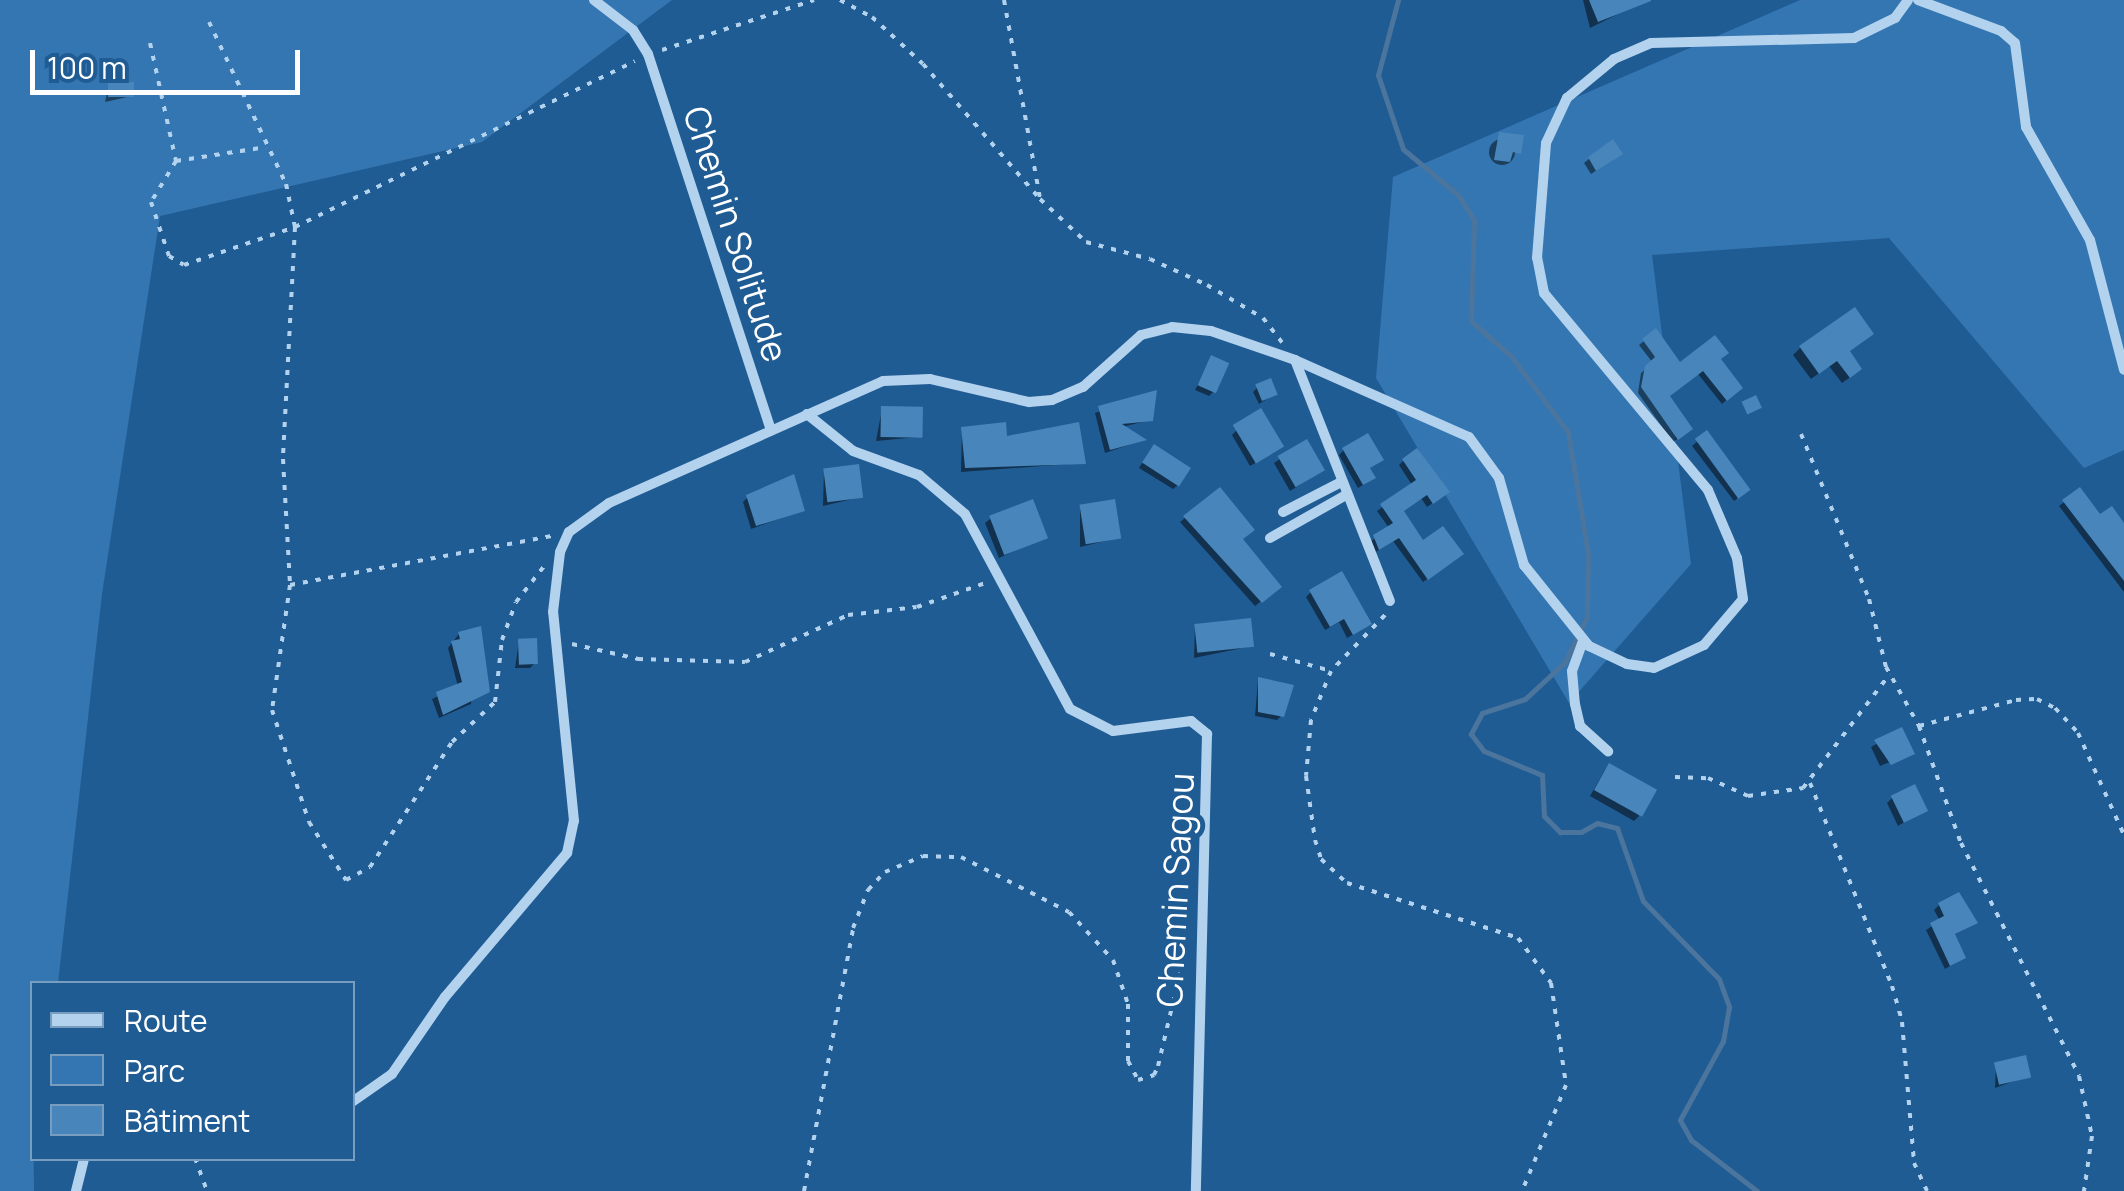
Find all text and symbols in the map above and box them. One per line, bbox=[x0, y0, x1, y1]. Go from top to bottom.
scale bar bbox=[35, 30, 305, 92]
text: 100 m bbox=[47, 47, 127, 88]
street label: Chemin Solitude bbox=[675, 101, 797, 367]
street label: Chemin Sagou bbox=[1148, 772, 1202, 1008]
legend bbox=[30, 981, 355, 1161]
text: Route bbox=[124, 1000, 207, 1041]
text: Parc bbox=[124, 1050, 185, 1091]
text: Bâtiment bbox=[124, 1100, 250, 1141]

